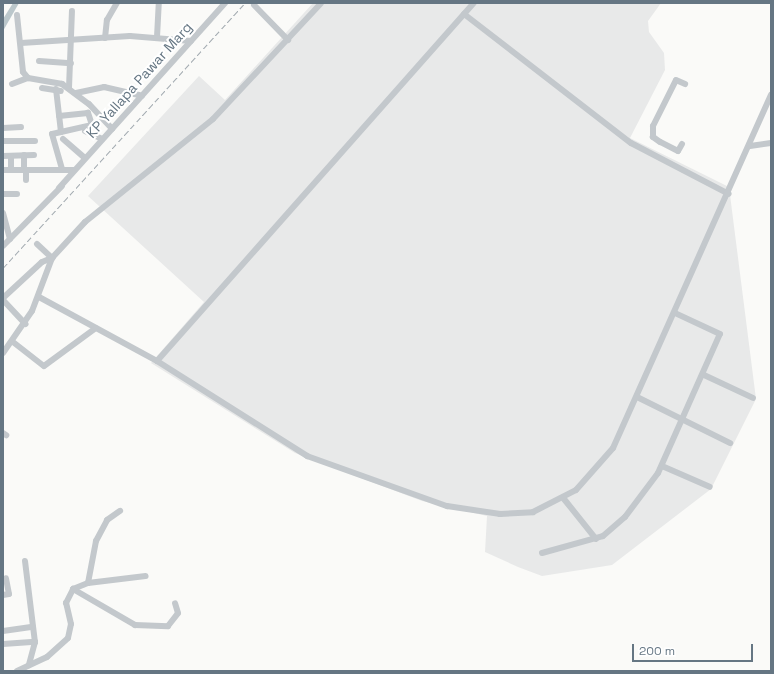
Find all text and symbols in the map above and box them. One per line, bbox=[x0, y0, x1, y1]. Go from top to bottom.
street label: KP Yallapa Pawar Marg bbox=[83, 19, 195, 141]
scale bar bbox=[634, 636, 755, 662]
text: 200 m bbox=[639, 643, 675, 659]

